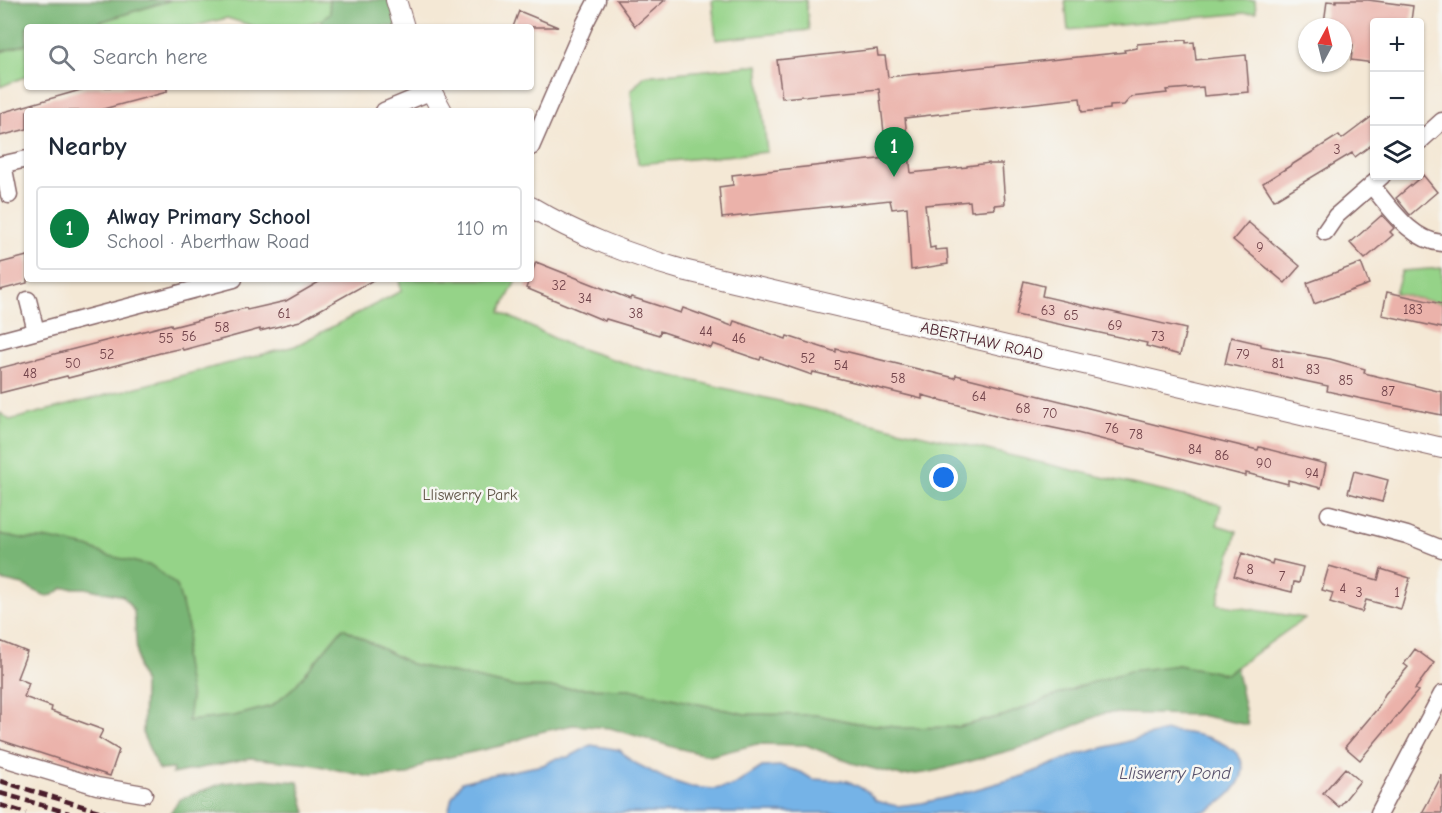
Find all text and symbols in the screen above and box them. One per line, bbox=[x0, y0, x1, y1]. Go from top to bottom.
north arrow bbox=[1298, 18, 1352, 72]
map controls bbox=[1370, 18, 1424, 180]
button: + bbox=[1370, 18, 1424, 72]
search box bbox=[24, 24, 534, 90]
icon: search bbox=[45, 41, 78, 74]
text: Search here bbox=[93, 44, 208, 70]
button: − bbox=[1370, 72, 1424, 126]
button: layers bbox=[1370, 126, 1424, 180]
pin: 1 bbox=[874, 128, 914, 177]
text: Nearby bbox=[48, 132, 127, 162]
house number: 3 bbox=[1333, 141, 1341, 158]
text: Alway Primary School bbox=[107, 204, 311, 230]
text: 1 bbox=[66, 217, 73, 240]
text: 110 m bbox=[457, 217, 508, 240]
text: School · Aberthaw Road bbox=[107, 230, 310, 253]
house number: 9 bbox=[1256, 239, 1264, 256]
house number: 32 bbox=[552, 277, 566, 294]
house number: 34 bbox=[578, 290, 592, 307]
house number: 183 bbox=[1403, 301, 1423, 318]
house number: 63 bbox=[1041, 302, 1055, 319]
house number: 61 bbox=[277, 305, 291, 322]
house number: 38 bbox=[629, 305, 643, 322]
house number: 65 bbox=[1063, 307, 1079, 324]
house number: 69 bbox=[1107, 317, 1123, 334]
street label: ABERTHAW ROAD bbox=[919, 318, 1045, 364]
house number: 58 bbox=[215, 319, 229, 336]
house number: 44 bbox=[699, 323, 713, 340]
house number: 56 bbox=[181, 328, 197, 345]
house number: 73 bbox=[1151, 328, 1165, 345]
house number: 55 bbox=[158, 330, 174, 347]
house number: 46 bbox=[732, 330, 746, 347]
house number: 52 bbox=[100, 346, 114, 363]
house number: 79 bbox=[1236, 346, 1250, 363]
house number: 52 bbox=[801, 350, 815, 367]
house number: 50 bbox=[65, 355, 81, 372]
house number: 81 bbox=[1272, 355, 1284, 372]
house number: 54 bbox=[834, 357, 848, 374]
house number: 83 bbox=[1306, 361, 1320, 378]
house number: 48 bbox=[23, 365, 37, 382]
house number: 58 bbox=[891, 370, 905, 387]
house number: 85 bbox=[1339, 372, 1353, 389]
house number: 87 bbox=[1381, 383, 1395, 400]
house number: 64 bbox=[972, 388, 986, 405]
house number: 68 bbox=[1016, 400, 1030, 417]
house number: 70 bbox=[1042, 405, 1058, 422]
house number: 76 bbox=[1105, 420, 1119, 437]
house number: 78 bbox=[1129, 426, 1143, 443]
house number: 84 bbox=[1188, 441, 1202, 458]
house number: 86 bbox=[1215, 447, 1229, 464]
house number: 90 bbox=[1256, 455, 1272, 472]
your location bbox=[929, 463, 958, 492]
house number: 94 bbox=[1305, 465, 1319, 482]
park label: Lliswerry Park bbox=[423, 486, 518, 504]
house number: 8 bbox=[1246, 561, 1254, 578]
house number: 7 bbox=[1279, 568, 1286, 585]
house number: 4 bbox=[1340, 580, 1347, 597]
house number: 3 bbox=[1355, 584, 1363, 601]
house number: 1 bbox=[1394, 584, 1400, 601]
water label: Lliswerry Pond bbox=[1119, 763, 1231, 784]

